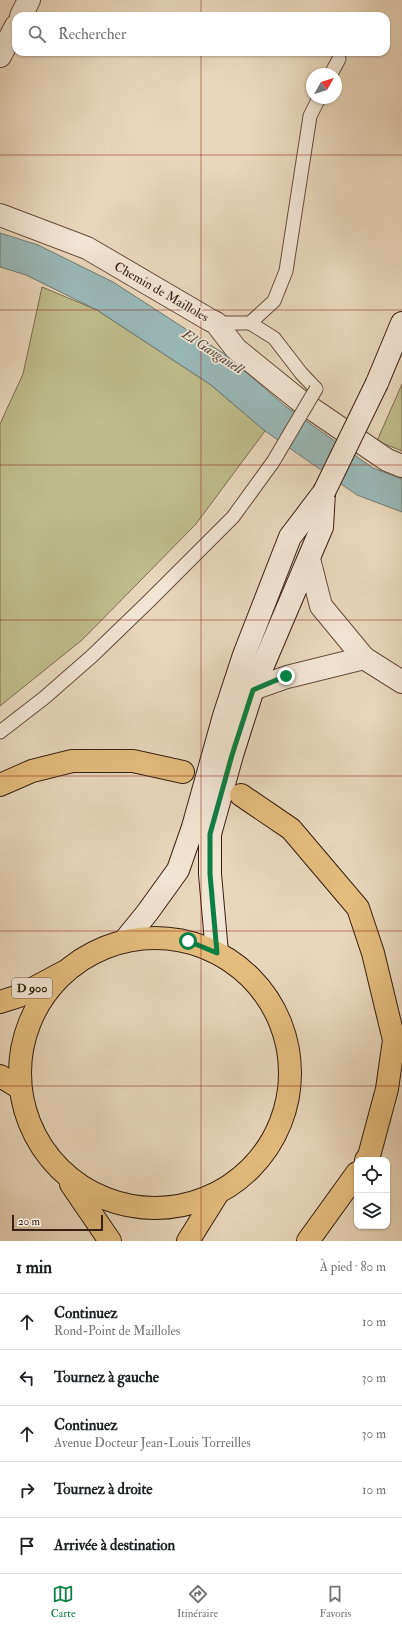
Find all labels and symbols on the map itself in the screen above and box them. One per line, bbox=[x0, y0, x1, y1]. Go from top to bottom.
north arrow bbox=[306, 68, 342, 104]
street label: Chemin de Mailloles bbox=[111, 258, 212, 326]
water label: El Ganganell bbox=[178, 325, 248, 378]
route end bbox=[277, 667, 295, 685]
route start bbox=[179, 932, 197, 950]
road number: D 900 bbox=[12, 978, 52, 998]
scale bar bbox=[12, 1213, 103, 1232]

